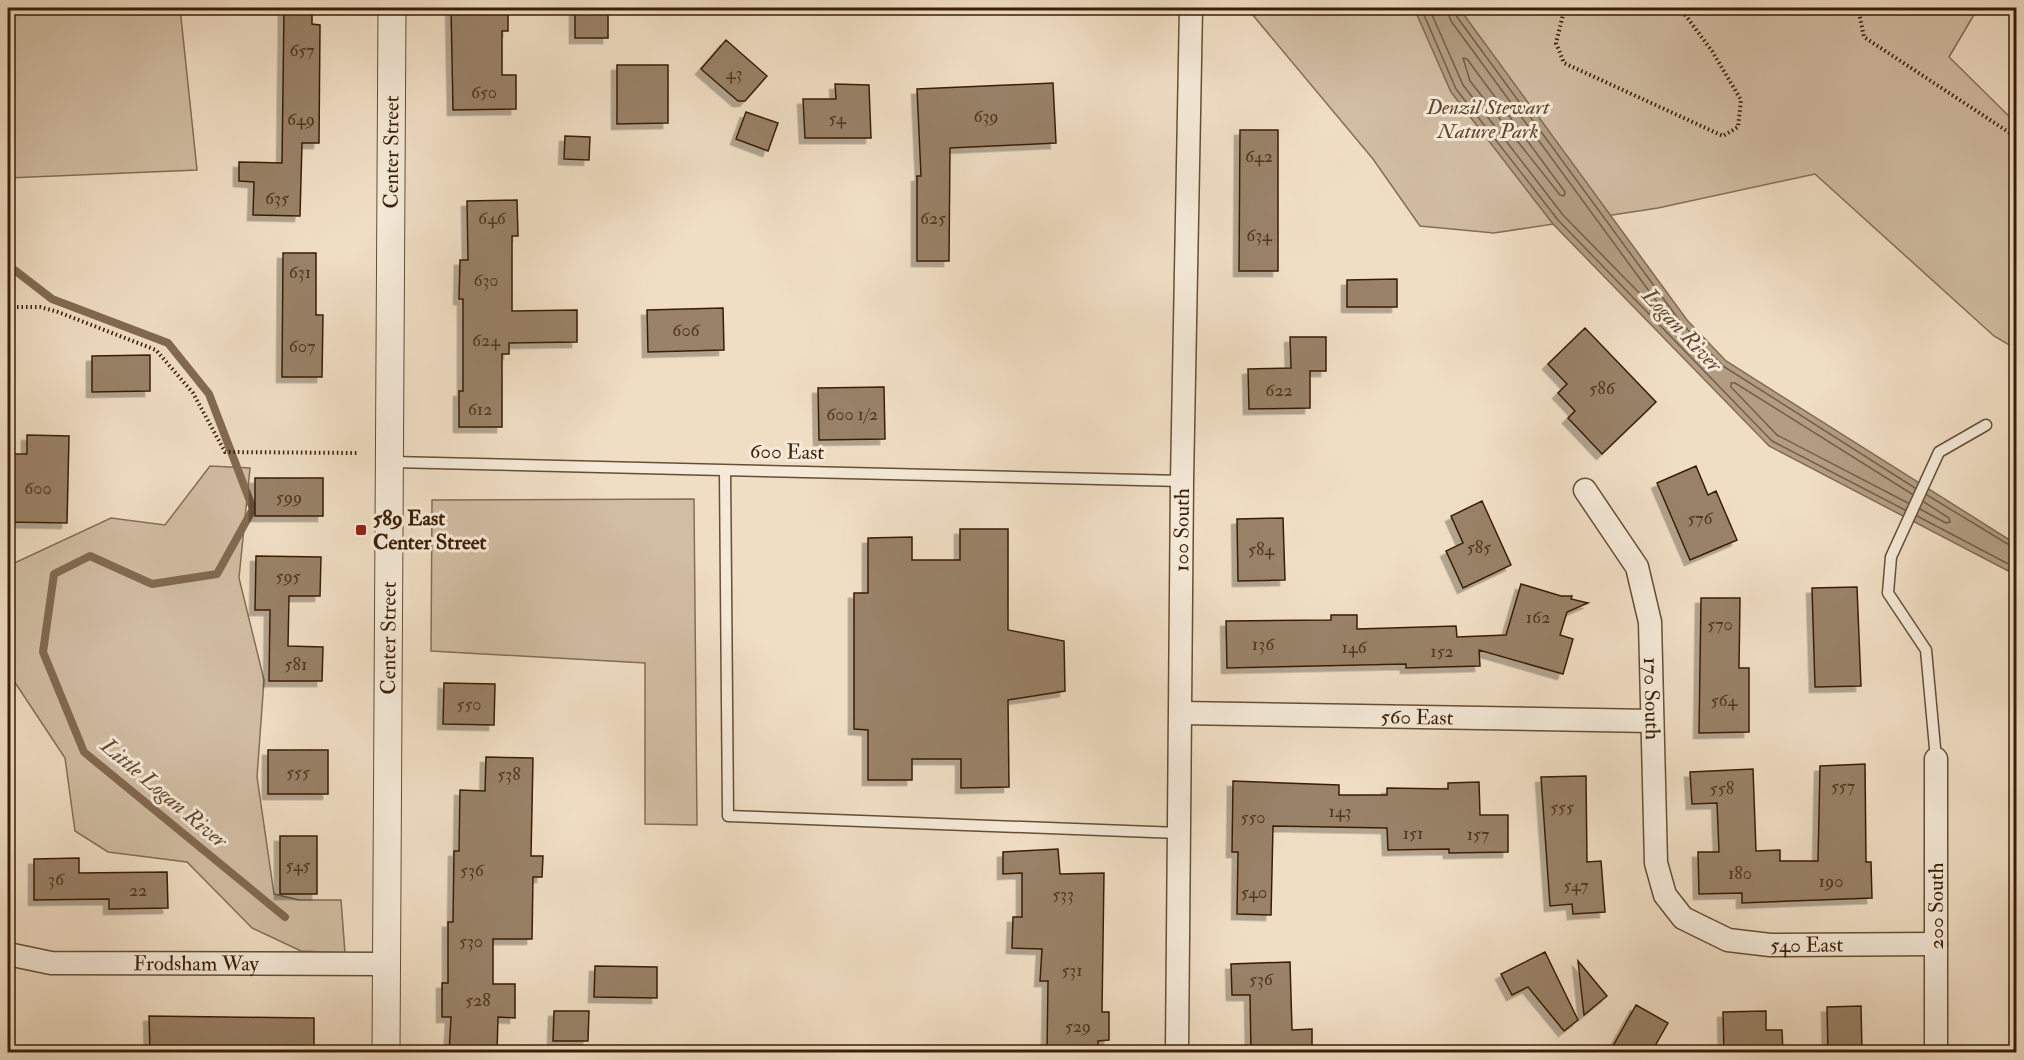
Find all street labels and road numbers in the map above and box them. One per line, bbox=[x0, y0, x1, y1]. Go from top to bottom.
street label: Center Street bbox=[377, 95, 405, 209]
street label: 600 East bbox=[750, 438, 825, 466]
street label: 100 South bbox=[1168, 488, 1195, 572]
street label: Center Street bbox=[375, 581, 402, 695]
street label: 170 South bbox=[1637, 657, 1666, 740]
street label: 560 East bbox=[1380, 703, 1454, 731]
street label: 200 South bbox=[1923, 862, 1950, 950]
street label: 540 East bbox=[1770, 931, 1843, 958]
street label: Frodsham Way bbox=[133, 950, 260, 977]

